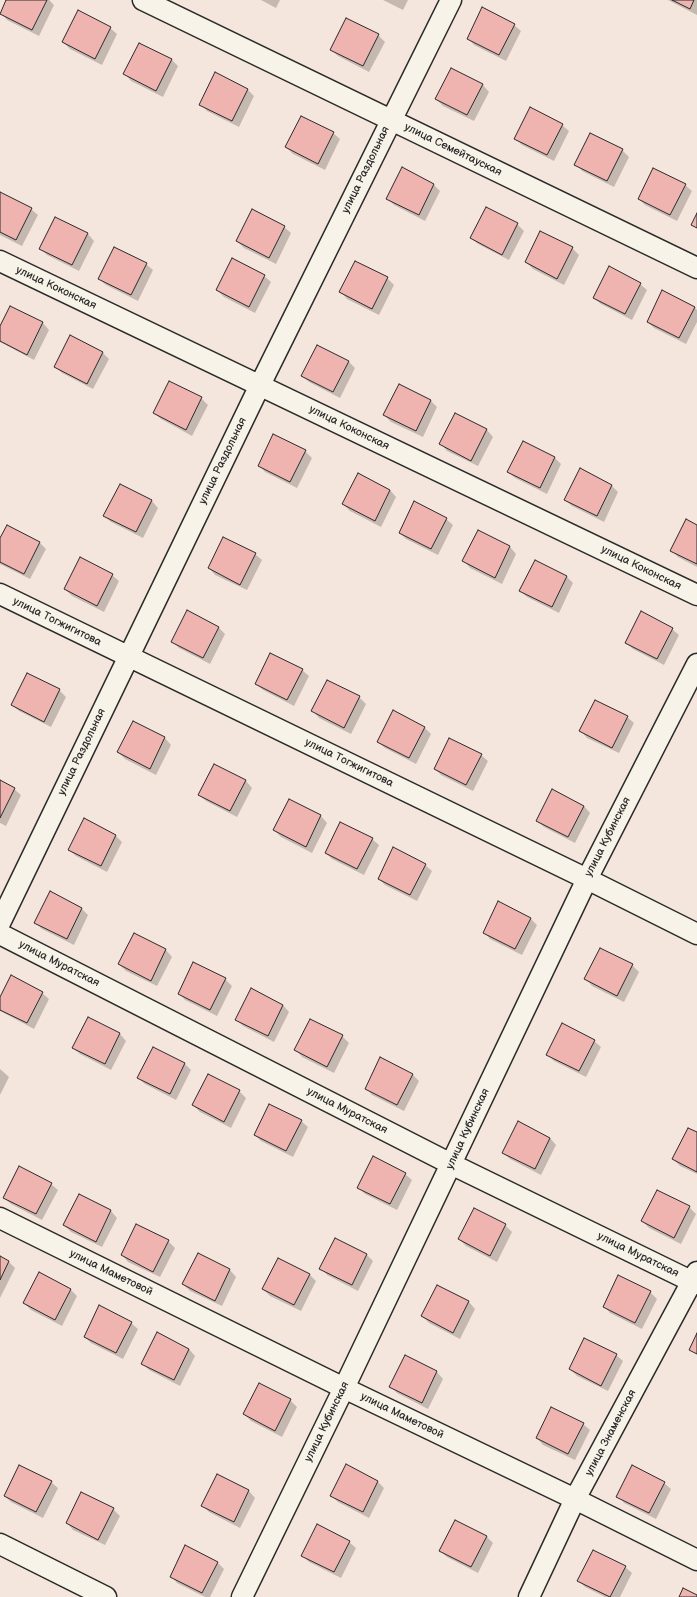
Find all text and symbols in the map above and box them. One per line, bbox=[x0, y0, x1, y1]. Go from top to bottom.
street label: улица Семейтауская bbox=[402, 121, 504, 179]
street label: улица Раздольная bbox=[339, 124, 393, 216]
street label: улица Коконская bbox=[14, 264, 98, 312]
street label: улица Коконская bbox=[307, 403, 391, 453]
street label: улица Раздольная bbox=[196, 415, 250, 507]
street label: улица Коконская bbox=[599, 543, 683, 593]
street label: улица Тогжигитова bbox=[11, 595, 103, 649]
street label: улица Раздольная bbox=[55, 706, 109, 798]
street label: улица Тогжигитова bbox=[303, 736, 395, 790]
street label: улица Кубинская bbox=[582, 795, 634, 879]
street label: улица Муратская bbox=[16, 938, 102, 990]
street label: улица Муратская bbox=[304, 1085, 390, 1137]
street label: улица Кубинская bbox=[443, 1086, 493, 1172]
street label: улица Муратская bbox=[595, 1230, 681, 1280]
street label: улица Маметовой bbox=[67, 1247, 155, 1299]
street label: улица Кубинская bbox=[302, 1380, 352, 1464]
street label: улица Знаменская bbox=[583, 1388, 639, 1478]
street label: улица Маметовой bbox=[358, 1390, 446, 1442]

